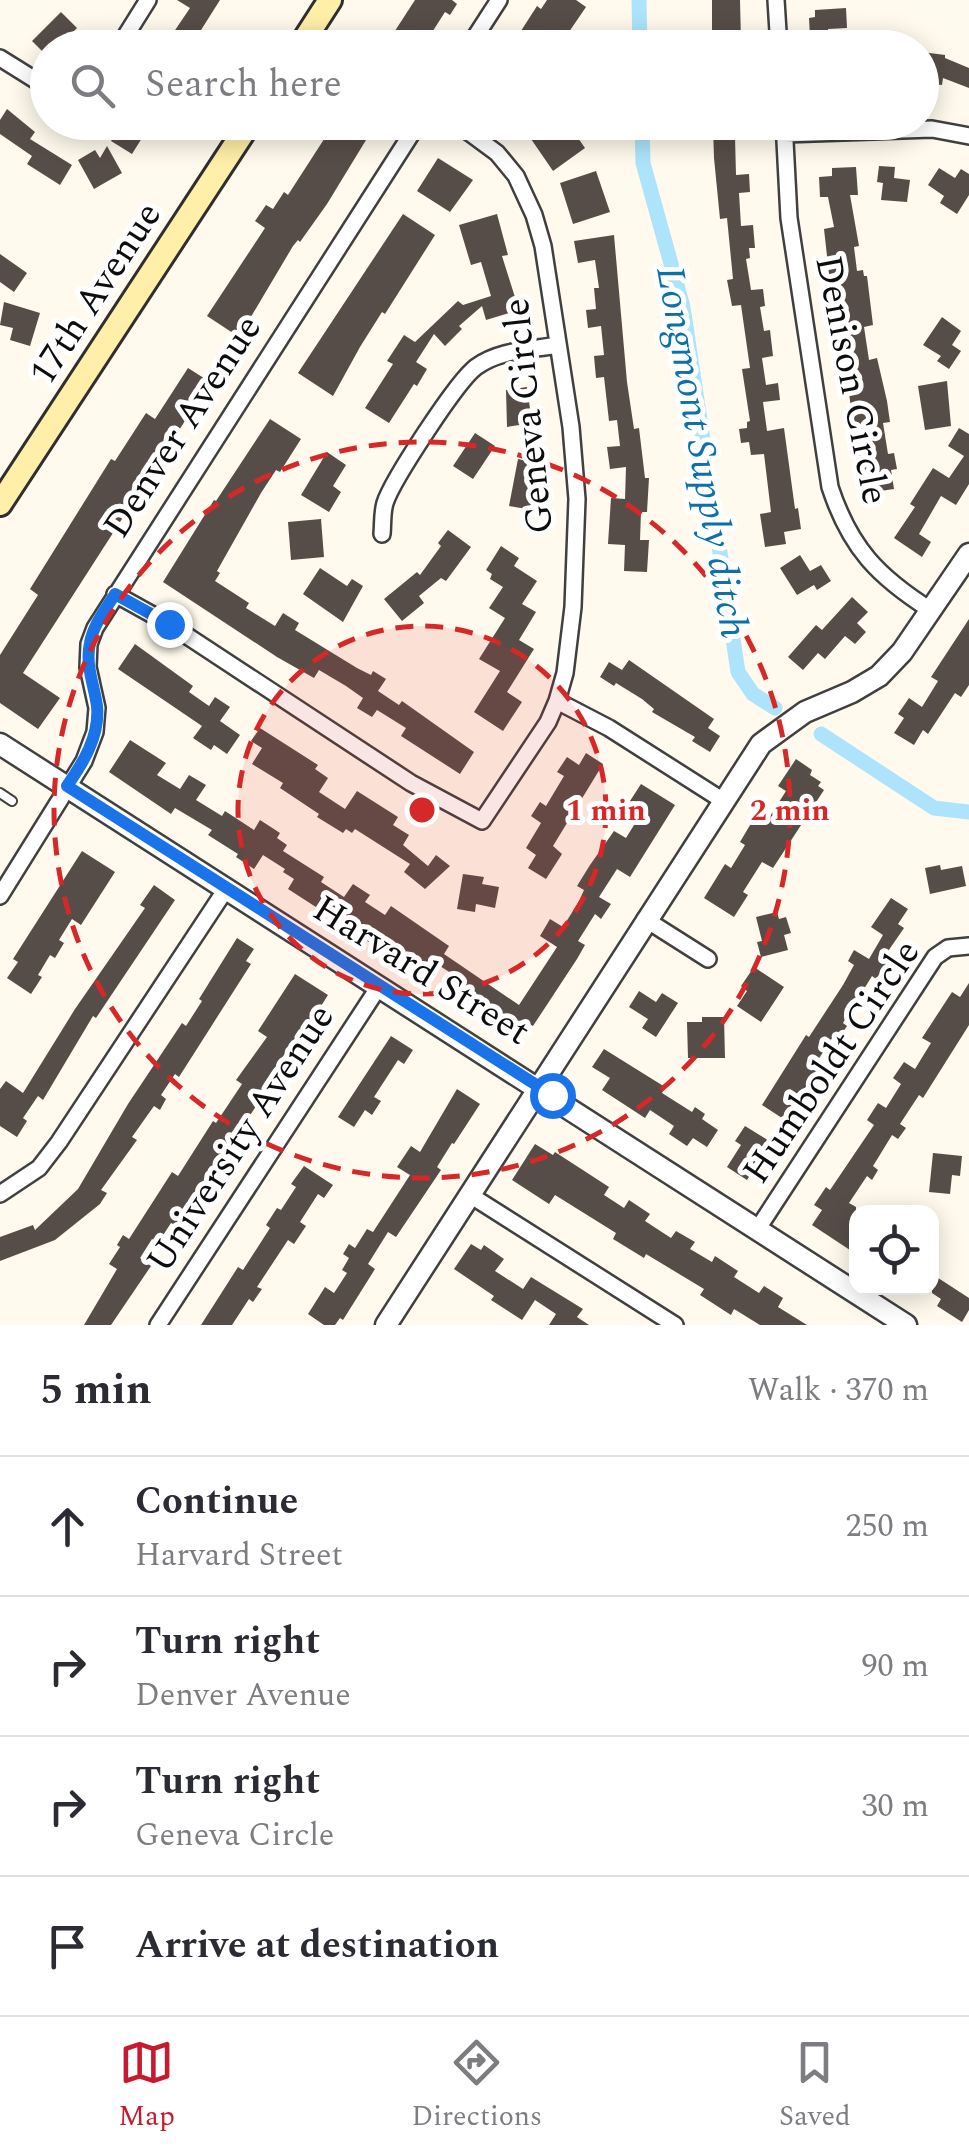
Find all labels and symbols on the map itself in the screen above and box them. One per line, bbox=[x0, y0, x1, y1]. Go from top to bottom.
street label: 17th Avenue bbox=[15, 191, 177, 397]
street label: Denison Circle bbox=[798, 251, 904, 509]
water label: Longmont Supply ditch bbox=[638, 261, 764, 643]
street label: Geneva Circle bbox=[488, 295, 570, 537]
street label: Denver Avenue bbox=[89, 304, 277, 550]
route end bbox=[147, 602, 193, 648]
text: 1 min bbox=[566, 788, 646, 834]
text: 2 min bbox=[750, 788, 830, 834]
centre of rings bbox=[404, 792, 440, 828]
street label: Harvard Street bbox=[301, 881, 541, 1061]
street label: Humboldt Circle bbox=[729, 928, 935, 1196]
street label: University Avenue bbox=[132, 993, 350, 1285]
route start bbox=[530, 1073, 576, 1119]

